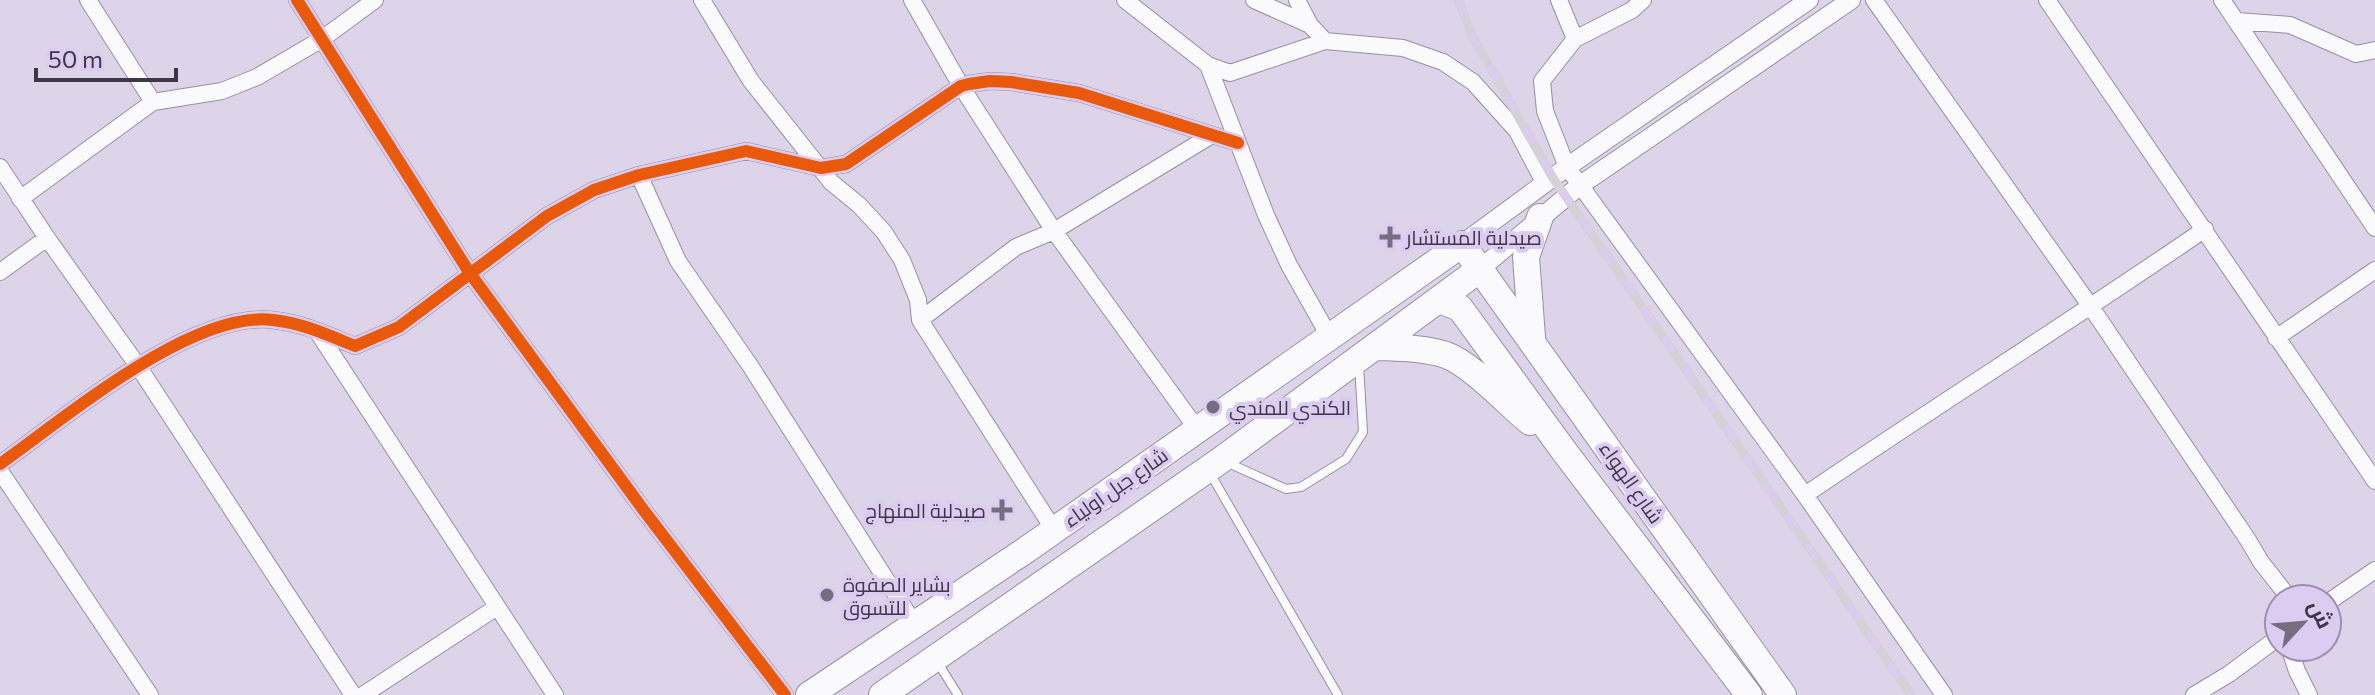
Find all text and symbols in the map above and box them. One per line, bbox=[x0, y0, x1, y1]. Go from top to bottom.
scale bar bbox=[36, 32, 176, 82]
text: 50 m bbox=[48, 44, 103, 73]
place label: صيدلية المستشار bbox=[1405, 225, 1542, 250]
marker: صيدلية المستشار bbox=[1381, 228, 1399, 246]
place label: الكندي للمندي bbox=[1229, 395, 1351, 424]
marker: الكندي للمندي bbox=[1204, 398, 1222, 416]
street label: شارع الهواء bbox=[1593, 436, 1669, 529]
street label: شارع جبل اولياء bbox=[1058, 442, 1173, 534]
place label: صيدلية المنهاج bbox=[865, 498, 986, 525]
marker: صيدلية المنهاج bbox=[993, 501, 1011, 519]
place label: بشاير الصفوة للتسوق bbox=[843, 572, 951, 621]
north arrow bbox=[2263, 583, 2343, 663]
marker: بشاير الصفوة للتسوق bbox=[818, 586, 836, 604]
text: ش bbox=[2302, 595, 2340, 633]

